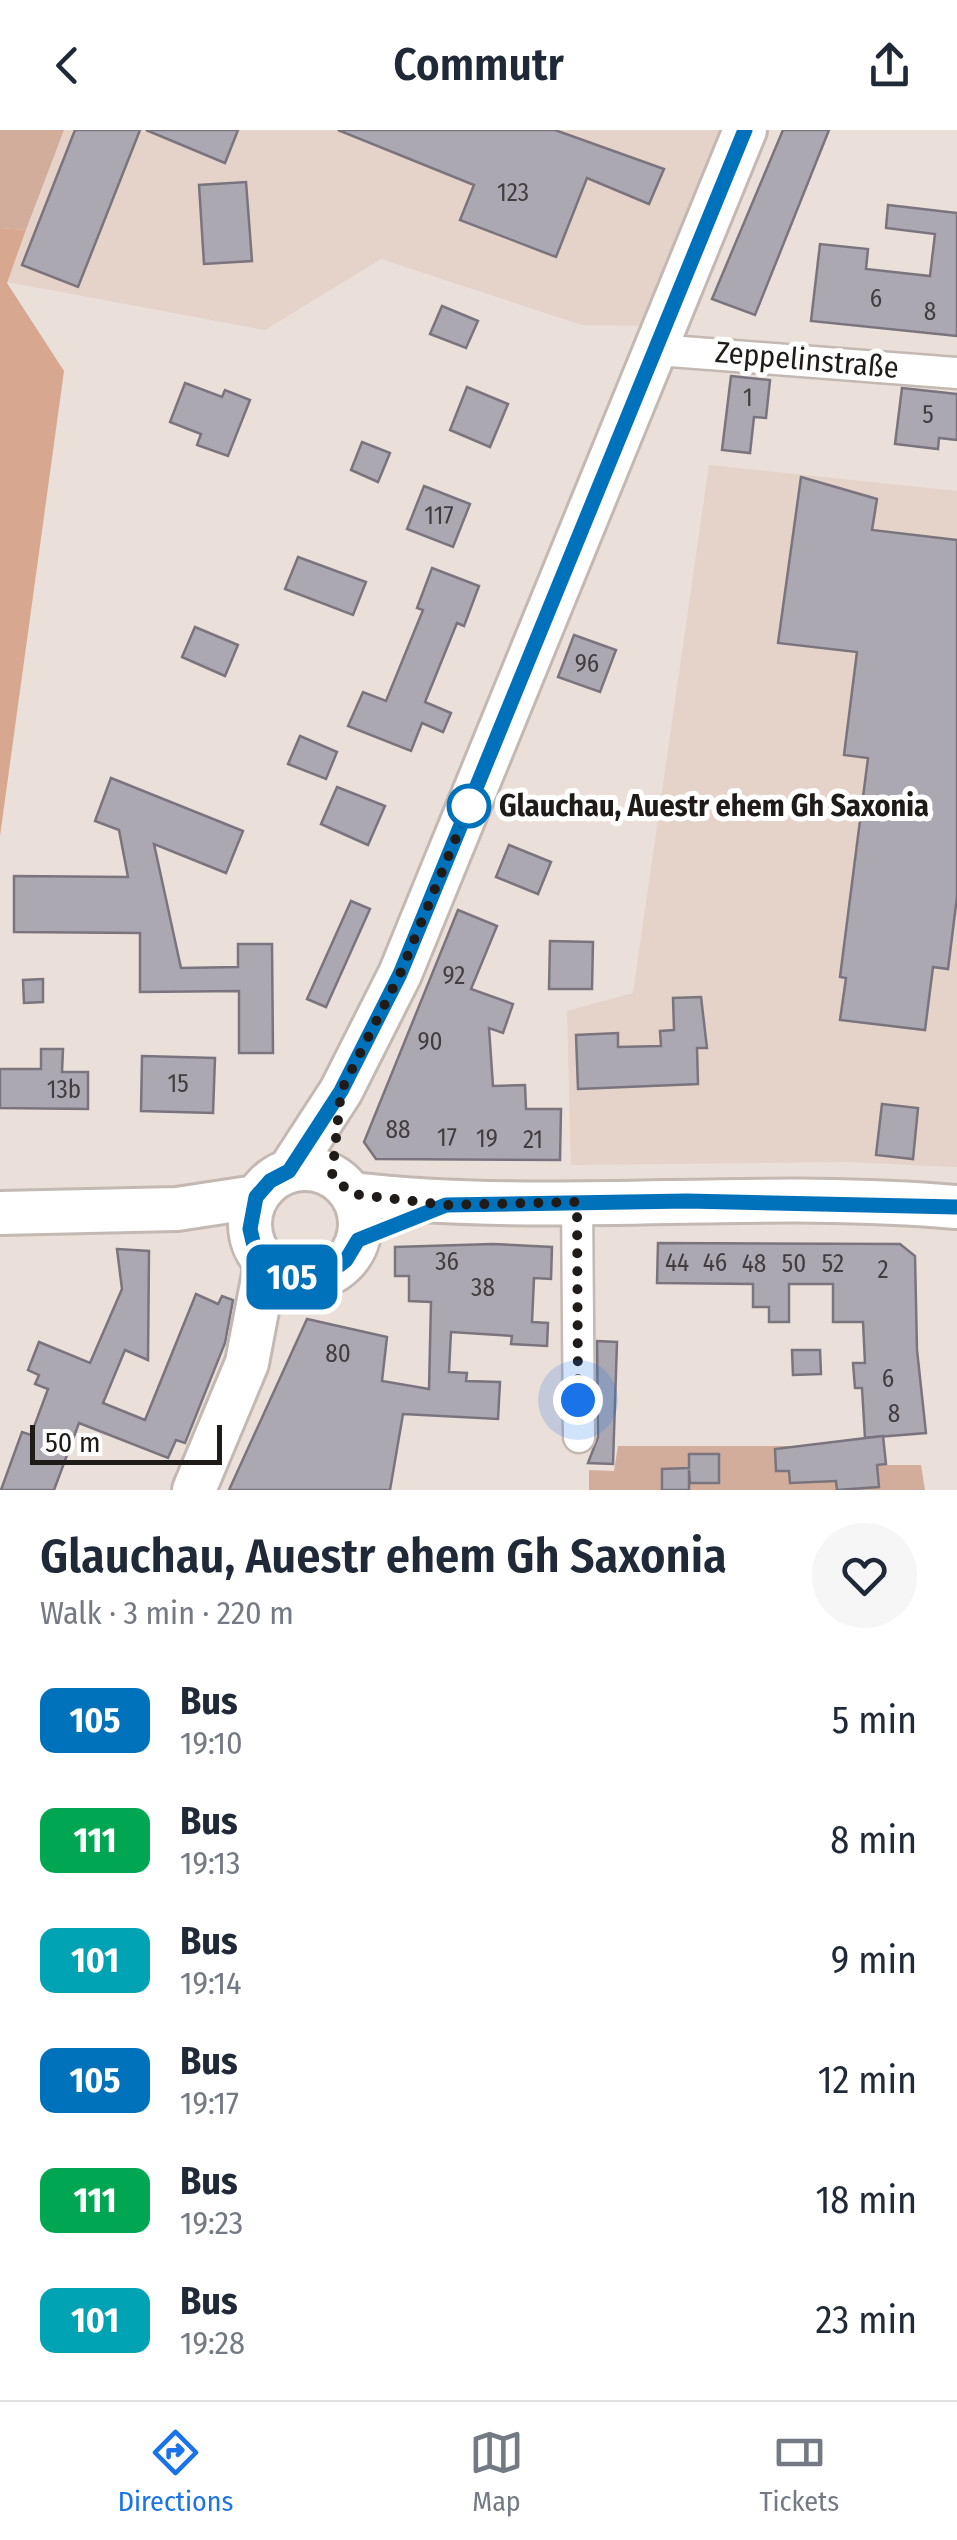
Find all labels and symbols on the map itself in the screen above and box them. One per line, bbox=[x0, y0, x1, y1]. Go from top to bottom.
house number: 123 bbox=[497, 178, 529, 208]
house number: 6 bbox=[870, 284, 882, 314]
house number: 8 bbox=[924, 297, 936, 327]
street label: Zeppelinstraße bbox=[714, 334, 900, 386]
house number: 1 bbox=[743, 383, 753, 413]
house number: 5 bbox=[922, 400, 934, 430]
house number: 117 bbox=[424, 501, 454, 531]
house number: 96 bbox=[575, 649, 599, 679]
marker: Glauchau, Auestr ehem Gh Saxonia bbox=[448, 785, 490, 827]
place label: Glauchau, Auestr ehem Gh Saxonia bbox=[499, 788, 929, 824]
house number: 92 bbox=[443, 961, 465, 991]
house number: 90 bbox=[417, 1027, 443, 1057]
house number: 15 bbox=[167, 1069, 189, 1099]
house number: 13b bbox=[47, 1075, 81, 1105]
house number: 88 bbox=[385, 1115, 411, 1145]
house number: 17 bbox=[437, 1123, 457, 1153]
house number: 19 bbox=[476, 1124, 498, 1154]
house number: 21 bbox=[523, 1125, 543, 1155]
line badge: 105 bbox=[234, 1244, 350, 1310]
house number: 36 bbox=[435, 1247, 459, 1277]
house number: 44 bbox=[665, 1248, 689, 1278]
house number: 46 bbox=[703, 1248, 727, 1278]
house number: 48 bbox=[742, 1249, 766, 1279]
house number: 50 bbox=[782, 1249, 806, 1279]
house number: 52 bbox=[822, 1249, 844, 1279]
house number: 2 bbox=[877, 1255, 889, 1285]
house number: 38 bbox=[471, 1273, 495, 1303]
house number: 80 bbox=[325, 1339, 351, 1369]
house number: 6 bbox=[882, 1364, 894, 1394]
your location bbox=[553, 1375, 603, 1425]
house number: 8 bbox=[888, 1399, 900, 1429]
scale bar bbox=[30, 1420, 222, 1464]

